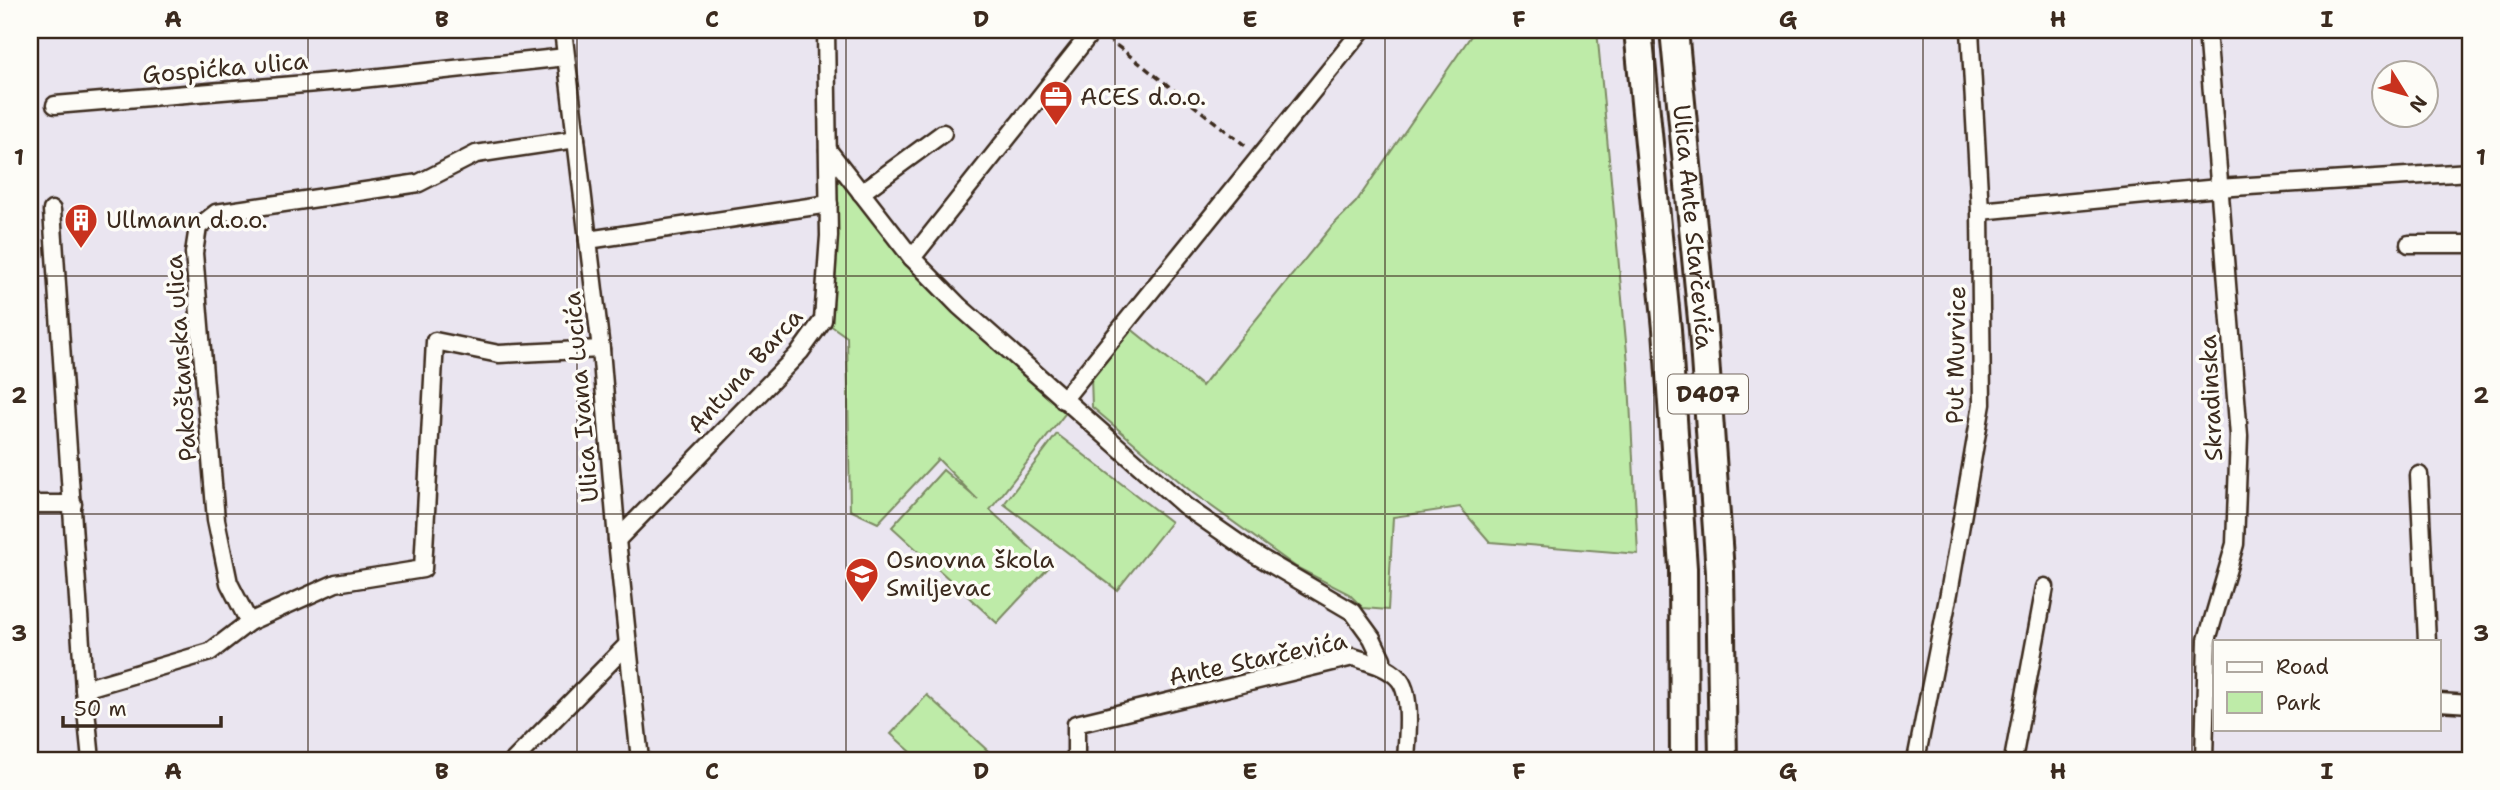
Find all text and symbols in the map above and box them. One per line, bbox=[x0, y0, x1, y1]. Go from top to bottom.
text: A bbox=[164, 4, 182, 34]
text: B bbox=[435, 4, 449, 34]
text: C bbox=[705, 4, 719, 34]
text: D bbox=[973, 4, 989, 34]
text: E bbox=[1242, 4, 1258, 34]
text: F bbox=[1512, 4, 1526, 34]
text: G bbox=[1779, 4, 1798, 34]
text: H bbox=[2050, 4, 2066, 34]
text: I bbox=[2321, 4, 2334, 34]
street label: Gospićka ulica bbox=[141, 45, 309, 91]
north arrow bbox=[2370, 60, 2440, 130]
office icon: ACES d.o.o. bbox=[1037, 78, 1075, 127]
place label: ACES d.o.o. bbox=[1080, 81, 1206, 113]
text: N bbox=[2404, 90, 2433, 117]
street label: Ulica Ante Starčevića bbox=[1665, 103, 1720, 351]
text: 1 bbox=[14, 142, 24, 172]
text: 1 bbox=[2476, 142, 2486, 172]
building icon: Ullmann d.o.o. bbox=[62, 201, 100, 250]
place label: Ullmann d.o.o. bbox=[106, 204, 268, 236]
street label: Pakoštanska ulica bbox=[158, 254, 204, 462]
street label: Put Murvice bbox=[1939, 286, 1973, 424]
street label: Ulica Ivana Lucića bbox=[556, 290, 606, 504]
street label: Antuna Barca bbox=[680, 301, 810, 441]
street label: Skradinska bbox=[2192, 334, 2230, 462]
road number: D407 bbox=[1668, 374, 1748, 414]
text: 2 bbox=[11, 380, 27, 410]
text: 2 bbox=[2473, 380, 2489, 410]
place label: Osnovna škola Smiljevac bbox=[886, 544, 1055, 604]
school or university icon: Osnovna škola Smiljevac bbox=[843, 555, 881, 604]
text: 3 bbox=[11, 618, 27, 648]
text: 3 bbox=[2473, 618, 2489, 648]
street label: Ante Starčevića bbox=[1166, 624, 1350, 694]
legend bbox=[2213, 640, 2440, 730]
text: Road bbox=[2276, 653, 2329, 681]
scale bar bbox=[63, 685, 220, 729]
text: Park bbox=[2276, 689, 2321, 717]
text: 50 m bbox=[74, 695, 127, 723]
text: A bbox=[164, 756, 182, 786]
text: B bbox=[435, 756, 449, 786]
text: C bbox=[705, 756, 719, 786]
text: D bbox=[973, 756, 989, 786]
text: E bbox=[1242, 756, 1258, 786]
text: F bbox=[1512, 756, 1526, 786]
text: G bbox=[1779, 756, 1798, 786]
text: H bbox=[2050, 756, 2066, 786]
text: I bbox=[2321, 756, 2334, 786]

